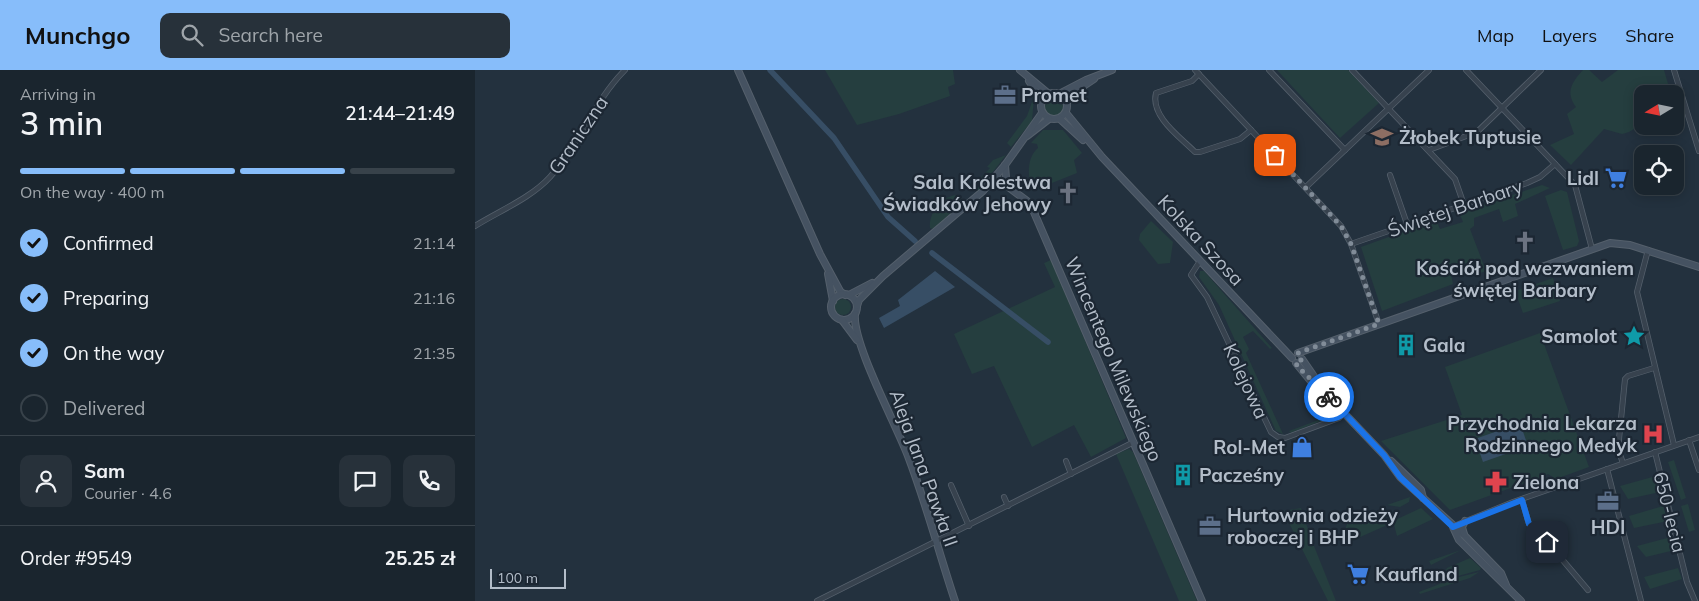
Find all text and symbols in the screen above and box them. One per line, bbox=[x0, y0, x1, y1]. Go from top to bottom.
search box bbox=[160, 13, 510, 58]
text: Munchgo bbox=[25, 20, 130, 50]
icon: search bbox=[178, 21, 206, 49]
text: Search here bbox=[218, 23, 323, 47]
text: Map bbox=[1477, 24, 1514, 47]
text: Layers bbox=[1542, 24, 1597, 47]
text: Share bbox=[1625, 24, 1674, 47]
office icon: Promet bbox=[992, 82, 1018, 108]
place label: Promet bbox=[1021, 83, 1087, 107]
text: Arriving in bbox=[20, 84, 96, 104]
north arrow bbox=[1634, 85, 1684, 135]
map controls bbox=[1634, 85, 1684, 195]
street label: Graniczna bbox=[543, 91, 613, 179]
text: 21:44–21:49 bbox=[345, 101, 455, 125]
text: 3 min bbox=[20, 103, 103, 143]
school or university icon: Żłobek Tuptusie bbox=[1369, 124, 1395, 150]
place label: Żłobek Tuptusie bbox=[1399, 125, 1541, 149]
pin bbox=[1254, 134, 1296, 176]
icon: bag bbox=[1261, 141, 1289, 169]
button: locate bbox=[1634, 145, 1684, 195]
supermarket icon: Lidl bbox=[1603, 165, 1629, 191]
place label: Lidl bbox=[1567, 166, 1599, 190]
place label: Sala Królestwa Świadków Jehowy bbox=[883, 170, 1052, 216]
street label: Świętej Barbary bbox=[1384, 174, 1526, 242]
church icon: Sala Królestwa Świadków Jehowy bbox=[1055, 180, 1081, 206]
text: On the way · 400 m bbox=[20, 182, 165, 202]
street label: Kolska Szosa bbox=[1153, 189, 1249, 291]
icon: check bbox=[20, 229, 48, 257]
church icon: Kościół pod wezwaniem świętej Barbary bbox=[1512, 229, 1538, 255]
text: Confirmed bbox=[63, 231, 154, 255]
text: 21:14 bbox=[413, 233, 455, 253]
street label: Wincentego Milewskiego bbox=[1060, 253, 1168, 465]
place label: Kościół pod wezwaniem świętej Barbary bbox=[1416, 256, 1634, 302]
icon: check bbox=[20, 284, 48, 312]
text: Preparing bbox=[63, 286, 149, 310]
text: 21:16 bbox=[413, 288, 455, 308]
place icon: Samolot bbox=[1621, 323, 1647, 349]
place label: Samolot bbox=[1541, 324, 1617, 348]
building icon: Gala bbox=[1393, 332, 1419, 358]
place label: Gala bbox=[1423, 333, 1466, 357]
icon: check bbox=[20, 339, 48, 367]
street label: Kolejowa bbox=[1218, 339, 1274, 423]
text: On the way bbox=[63, 341, 165, 365]
text: 21:35 bbox=[413, 343, 455, 363]
courier bbox=[1304, 372, 1354, 422]
icon: bike bbox=[1315, 383, 1343, 411]
street label: Aleja Jana Pawła II bbox=[884, 386, 964, 550]
text: Delivered bbox=[63, 396, 145, 420]
place label: Przychodnia Lekarza Rodzinnego Medyk bbox=[1447, 411, 1638, 457]
hospital icon: Przychodnia Lekarza Rodzinnego Medyk bbox=[1640, 421, 1666, 447]
shop icon: Rol-Met bbox=[1289, 434, 1315, 460]
place label: Rol-Met bbox=[1213, 435, 1285, 459]
button: person bbox=[20, 455, 72, 507]
button: chat bbox=[339, 455, 391, 507]
button: phone bbox=[403, 455, 455, 507]
text: Sam bbox=[84, 459, 125, 483]
building icon: Pacześny bbox=[1170, 462, 1196, 488]
place label: Pacześny bbox=[1199, 463, 1285, 487]
pharmacy icon: Zielona bbox=[1483, 469, 1509, 495]
street label: 650-lecia bbox=[1648, 469, 1692, 555]
place label: Zielona bbox=[1513, 470, 1579, 494]
text: Courier · 4.6 bbox=[84, 483, 172, 503]
office icon: HDI bbox=[1595, 488, 1621, 514]
place label: Hurtownia odzieży roboczej i BHP bbox=[1227, 503, 1398, 549]
office icon: Hurtownia odzieży roboczej i BHP bbox=[1197, 513, 1223, 539]
place label: HDI bbox=[1591, 515, 1625, 539]
pin bbox=[1526, 521, 1568, 563]
icon: home bbox=[1533, 528, 1561, 556]
text: Order #9549 bbox=[20, 546, 132, 570]
text: 25.25 zł bbox=[385, 546, 455, 570]
supermarket icon: Kaufland bbox=[1345, 561, 1371, 587]
place label: Kaufland bbox=[1375, 562, 1458, 586]
scale bar bbox=[490, 566, 566, 589]
text: 100 m bbox=[497, 569, 538, 587]

